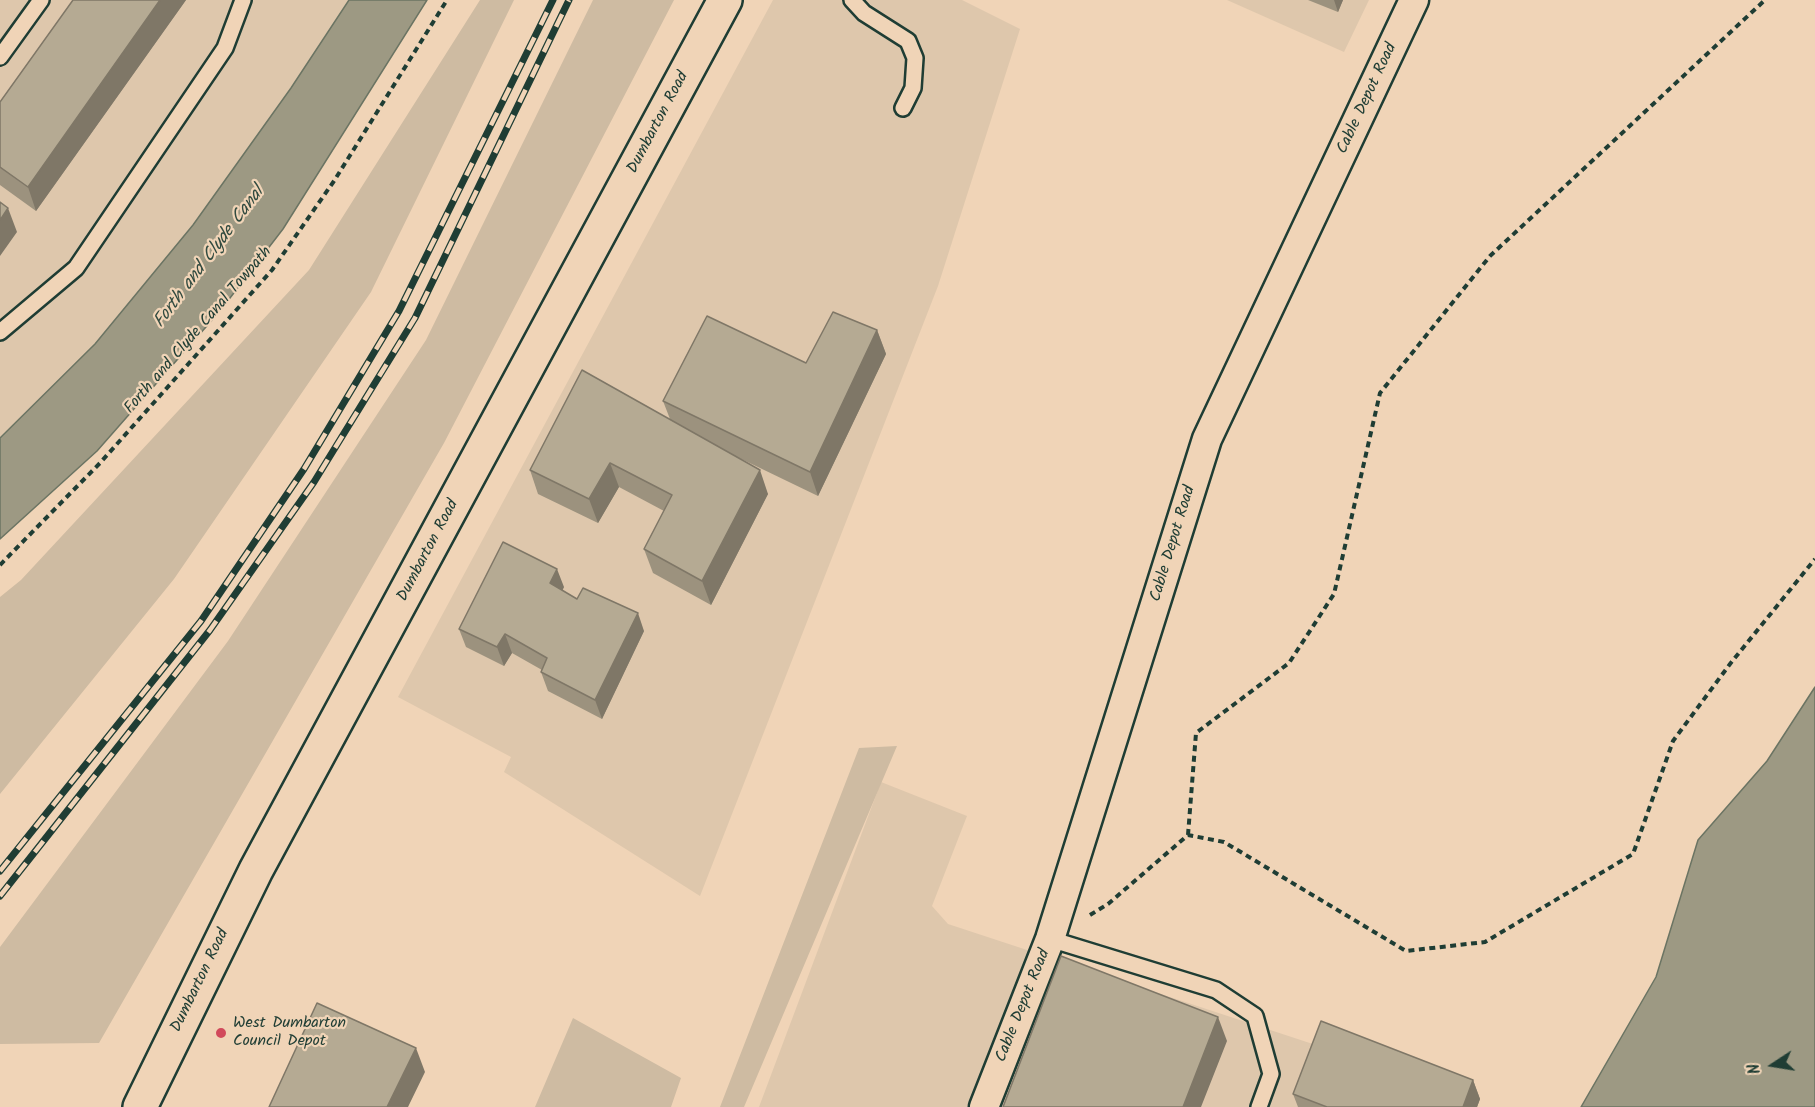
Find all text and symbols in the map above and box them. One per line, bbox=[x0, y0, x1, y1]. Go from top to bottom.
street label: Cable Depot Road bbox=[1334, 41, 1402, 157]
street label: Dumbarton Road bbox=[624, 69, 694, 177]
water label: Forth and Clyde Canal bbox=[150, 183, 270, 333]
street label: Forth and Clyde Canal Towpath bbox=[121, 244, 277, 418]
street label: Cable Depot Road bbox=[1147, 484, 1201, 604]
street label: Dumbarton Road bbox=[394, 497, 464, 605]
street label: Dumbarton Road bbox=[168, 926, 234, 1036]
street label: Cable Depot Road bbox=[993, 947, 1055, 1065]
place label: West Dumbarton Council Depot bbox=[233, 1014, 346, 1052]
marker: West Dumbarton Council Depot bbox=[214, 1026, 228, 1040]
north arrow bbox=[1743, 1035, 1803, 1095]
text: N bbox=[1742, 1061, 1768, 1076]

